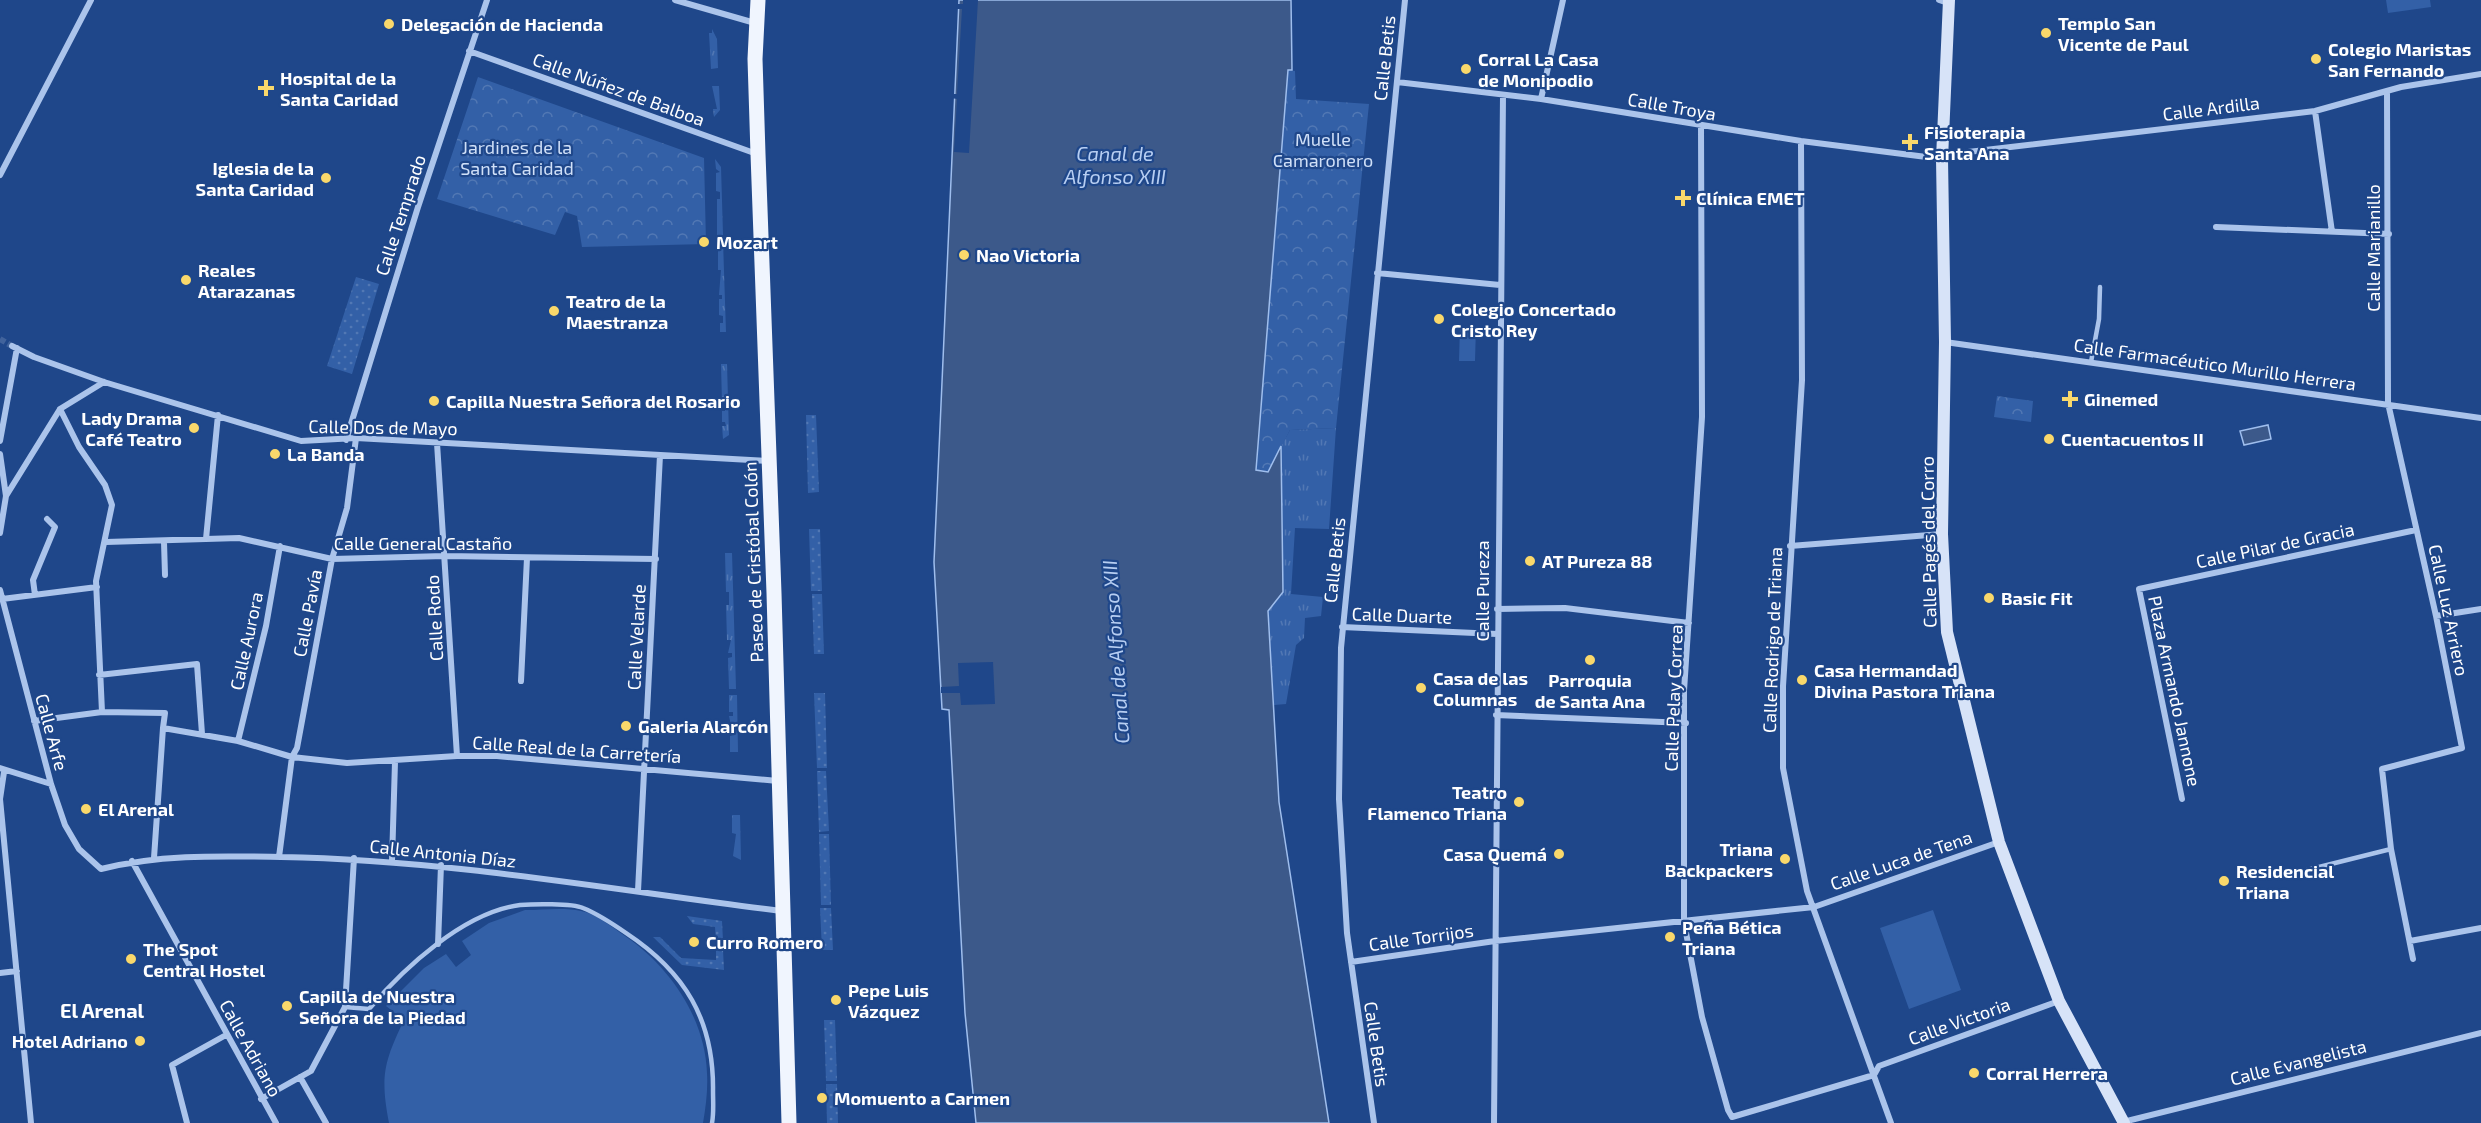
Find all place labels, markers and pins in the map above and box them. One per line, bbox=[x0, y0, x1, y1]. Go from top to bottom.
place label: Templo San Vicente de Paul bbox=[2058, 12, 2189, 55]
place label: Delegación de Hacienda bbox=[401, 13, 603, 35]
marker: Delegación de Hacienda bbox=[382, 17, 396, 31]
marker: Templo San Vicente de Paul bbox=[2039, 26, 2053, 40]
place label: Colegio Maristas San Fernando bbox=[2328, 38, 2471, 81]
place label: Corral La Casa de Monipodio bbox=[1478, 48, 1599, 91]
marker: Colegio Maristas San Fernando bbox=[2309, 52, 2323, 66]
marker: Corral La Casa de Monipodio bbox=[1459, 62, 1473, 76]
place label: Hospital de la Santa Caridad bbox=[280, 67, 398, 110]
marker: Hospital de la Santa Caridad bbox=[257, 79, 275, 97]
place label: Fisioterapia Santa Ana bbox=[1924, 121, 2026, 164]
marker: Fisioterapia Santa Ana bbox=[1901, 133, 1919, 151]
place label: Iglesia de la Santa Caridad bbox=[196, 157, 314, 200]
marker: Iglesia de la Santa Caridad bbox=[319, 171, 333, 185]
place label: Clínica EMET bbox=[1696, 187, 1805, 209]
marker: Clínica EMET bbox=[1674, 189, 1692, 207]
place label: Mozart bbox=[716, 231, 778, 253]
marker: Mozart bbox=[697, 235, 711, 249]
place label: Nao Victoria bbox=[976, 244, 1080, 266]
marker: Nao Victoria bbox=[957, 248, 971, 262]
place label: Reales Atarazanas bbox=[198, 259, 295, 302]
marker: Reales Atarazanas bbox=[179, 273, 193, 287]
place label: Teatro de la Maestranza bbox=[566, 290, 668, 333]
place label: Colegio Concertado Cristo Rey bbox=[1451, 298, 1616, 341]
marker: Teatro de la Maestranza bbox=[547, 304, 561, 318]
marker: Colegio Concertado Cristo Rey bbox=[1432, 312, 1446, 326]
place label: Ginemed bbox=[2084, 388, 2158, 410]
place label: Capilla Nuestra Señora del Rosario bbox=[446, 390, 741, 412]
marker: Ginemed bbox=[2061, 390, 2079, 408]
marker: Capilla Nuestra Señora del Rosario bbox=[427, 394, 441, 408]
place label: Lady Drama Café Teatro bbox=[81, 407, 182, 450]
marker: Lady Drama Café Teatro bbox=[187, 421, 201, 435]
place label: Cuentacuentos II bbox=[2061, 428, 2204, 450]
marker: Cuentacuentos II bbox=[2042, 432, 2056, 446]
place label: La Banda bbox=[287, 443, 364, 465]
marker: La Banda bbox=[268, 447, 282, 461]
place label: AT Pureza 88 bbox=[1542, 550, 1653, 572]
marker: AT Pureza 88 bbox=[1523, 554, 1537, 568]
place label: Basic Fit bbox=[2001, 587, 2073, 609]
marker: Basic Fit bbox=[1982, 591, 1996, 605]
marker: Parroquia de Santa Ana bbox=[1583, 653, 1597, 667]
place label: Casa Hermandad Divina Pastora Triana bbox=[1814, 659, 1995, 702]
place label: Casa de las Columnas bbox=[1433, 667, 1528, 710]
place label: Parroquia de Santa Ana bbox=[1535, 669, 1645, 712]
marker: Casa Hermandad Divina Pastora Triana bbox=[1795, 673, 1809, 687]
marker: Casa de las Columnas bbox=[1414, 681, 1428, 695]
place label: Galeria Alarcón bbox=[638, 715, 768, 737]
marker: Galeria Alarcón bbox=[619, 719, 633, 733]
place label: Teatro Flamenco Triana bbox=[1367, 781, 1507, 824]
marker: Teatro Flamenco Triana bbox=[1512, 795, 1526, 809]
place label: El Arenal bbox=[98, 798, 174, 820]
marker: El Arenal bbox=[79, 802, 93, 816]
place label: Triana Backpackers bbox=[1665, 838, 1773, 881]
place label: Casa Quemá bbox=[1443, 843, 1547, 865]
marker: Casa Quemá bbox=[1552, 847, 1566, 861]
marker: Triana Backpackers bbox=[1778, 852, 1792, 866]
place label: Residencial Triana bbox=[2236, 860, 2334, 903]
marker: Residencial Triana bbox=[2217, 874, 2231, 888]
place label: Peña Bética Triana bbox=[1682, 916, 1782, 959]
marker: Peña Bética Triana bbox=[1663, 930, 1677, 944]
place label: Curro Romero bbox=[706, 931, 823, 953]
marker: Curro Romero bbox=[687, 935, 701, 949]
place label: The Spot Central Hostel bbox=[143, 938, 265, 981]
marker: The Spot Central Hostel bbox=[124, 952, 138, 966]
place label: Pepe Luis Vázquez bbox=[848, 979, 929, 1022]
place label: Capilla de Nuestra Señora de la Piedad bbox=[299, 985, 466, 1028]
marker: Pepe Luis Vázquez bbox=[829, 993, 843, 1007]
marker: Capilla de Nuestra Señora de la Piedad bbox=[280, 999, 294, 1013]
place label: Hotel Adriano bbox=[12, 1030, 128, 1052]
marker: Hotel Adriano bbox=[133, 1034, 147, 1048]
place label: Corral Herrera bbox=[1986, 1062, 2108, 1084]
marker: Corral Herrera bbox=[1967, 1066, 1981, 1080]
place label: Momuento a Carmen bbox=[834, 1087, 1010, 1109]
marker: Momuento a Carmen bbox=[815, 1091, 829, 1105]

